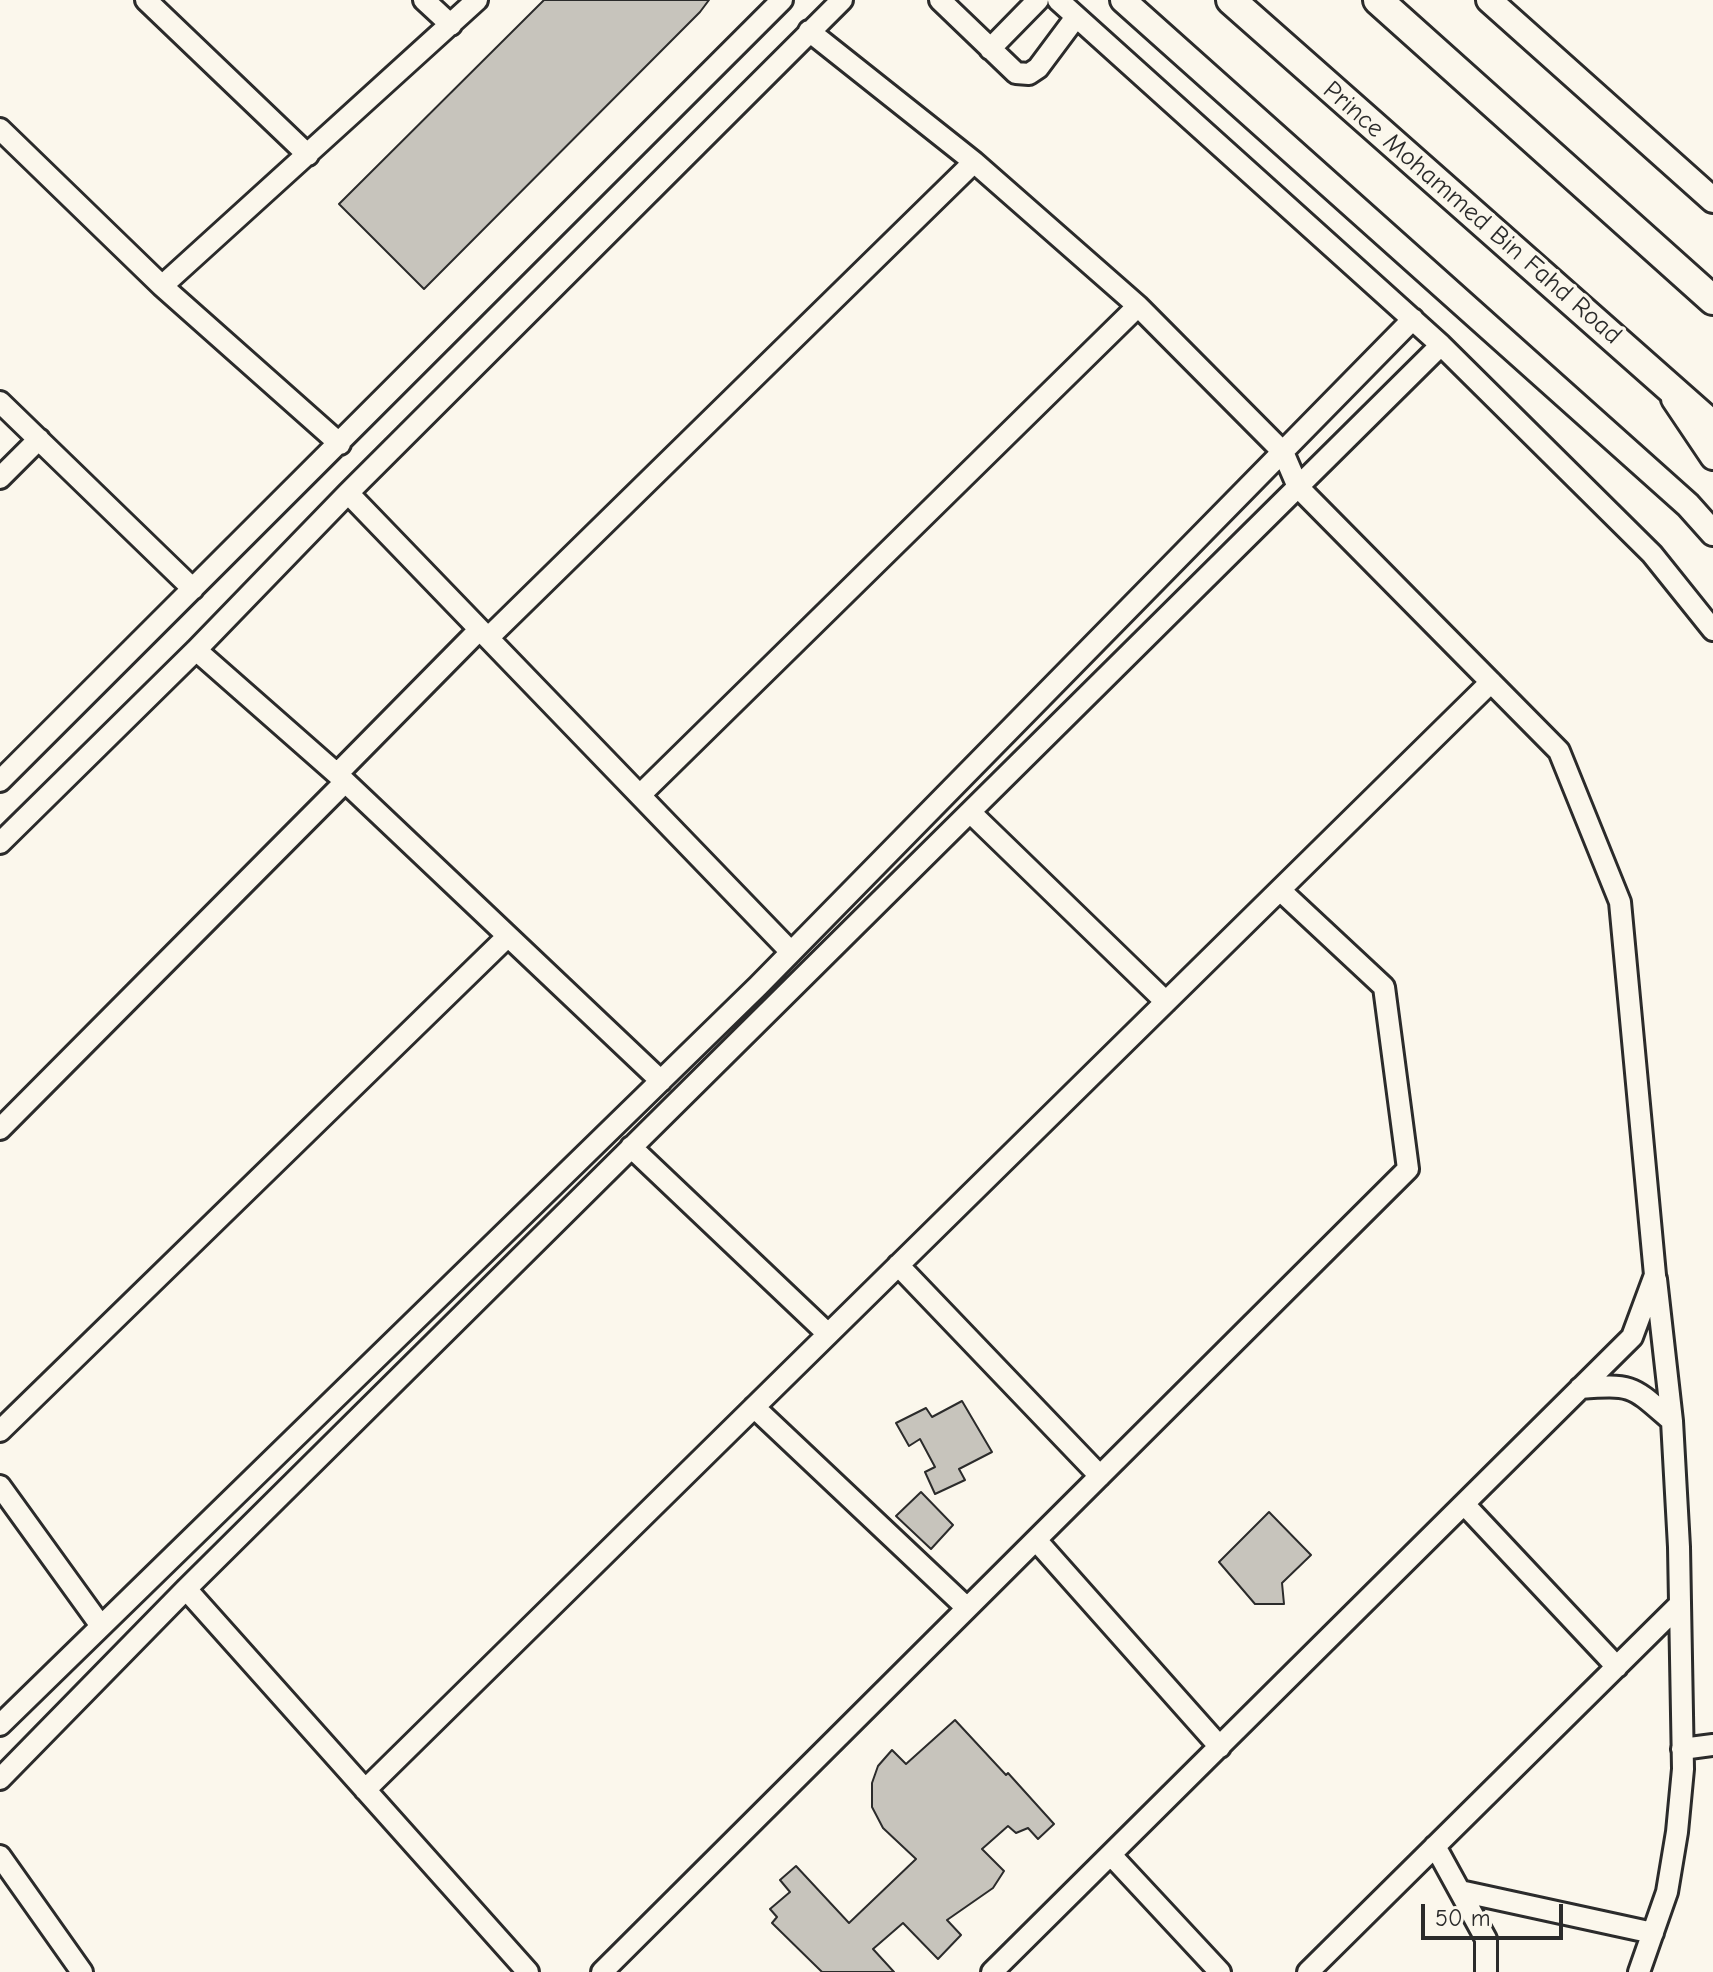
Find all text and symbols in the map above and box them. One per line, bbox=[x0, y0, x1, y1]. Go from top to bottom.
street label: Prince Mohammed Bin Fahd Road bbox=[1316, 75, 1628, 351]
scale bar bbox=[1425, 1888, 1567, 1938]
text: 50 m bbox=[1435, 1904, 1491, 1932]

